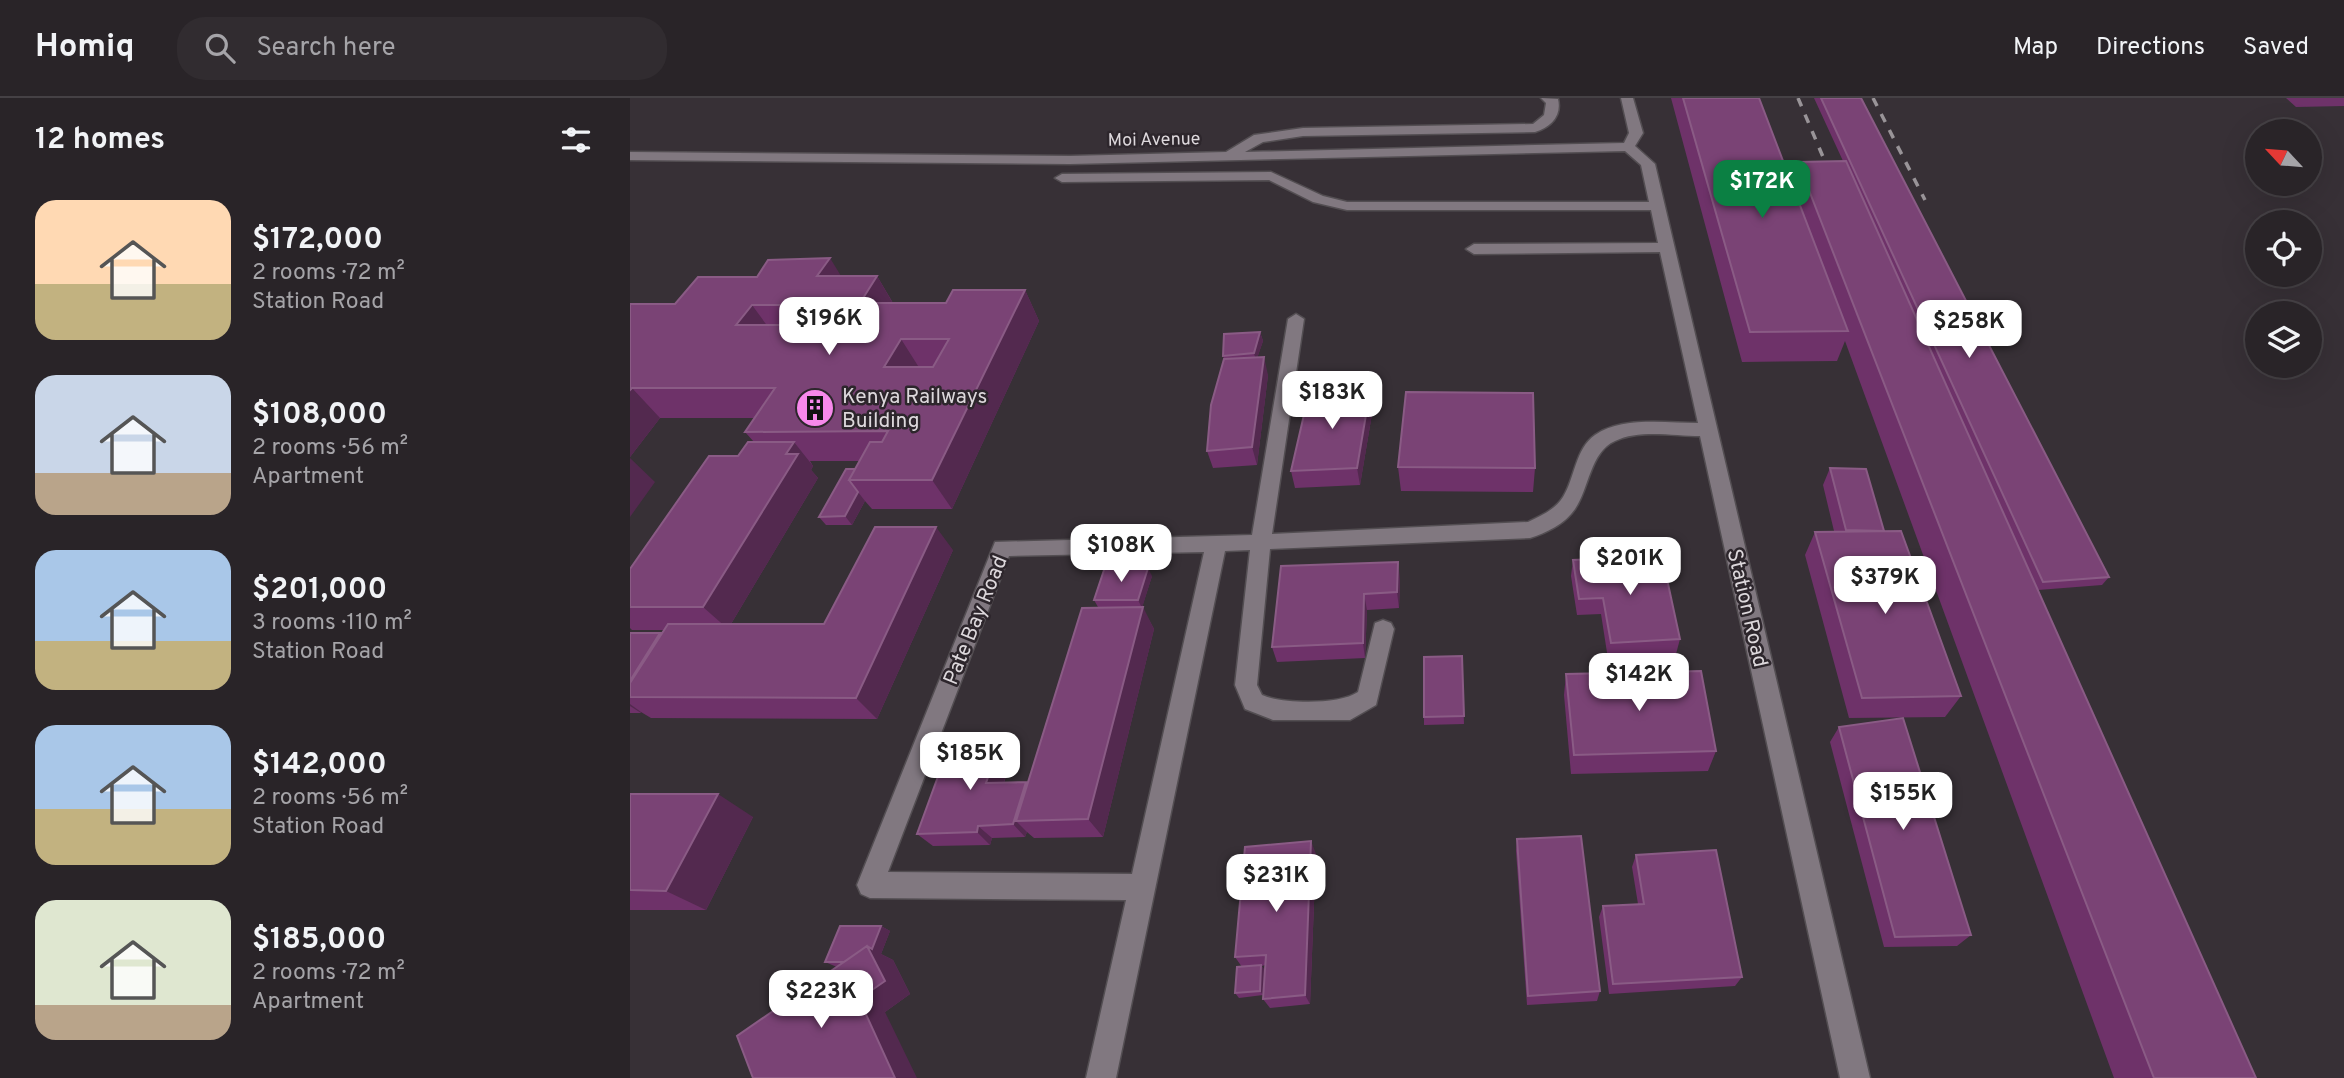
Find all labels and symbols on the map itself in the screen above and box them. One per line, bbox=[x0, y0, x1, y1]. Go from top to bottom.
north arrow bbox=[2245, 119, 2322, 196]
street label: Moi Avenue bbox=[1107, 128, 1201, 153]
pin: $172K bbox=[1713, 160, 1811, 220]
pin: $196K bbox=[780, 298, 878, 357]
pin: $258K bbox=[1920, 300, 2018, 360]
pin: $183K bbox=[1283, 372, 1381, 431]
place label: Kenya Railways Building bbox=[842, 384, 987, 435]
building icon: Kenya Railways Building bbox=[794, 387, 836, 429]
pin: $108K bbox=[1072, 524, 1170, 584]
pin: $201K bbox=[1581, 538, 1679, 597]
street label: Station Road bbox=[1720, 547, 1773, 670]
street label: Pate Bay Road bbox=[938, 552, 1015, 689]
pin: $379K bbox=[1836, 556, 1934, 616]
pin: $142K bbox=[1590, 654, 1688, 713]
pin: $185K bbox=[921, 732, 1019, 792]
pin: $155K bbox=[1854, 772, 1952, 832]
pin: $231K bbox=[1227, 854, 1325, 914]
pin: $223K bbox=[772, 970, 870, 1030]

